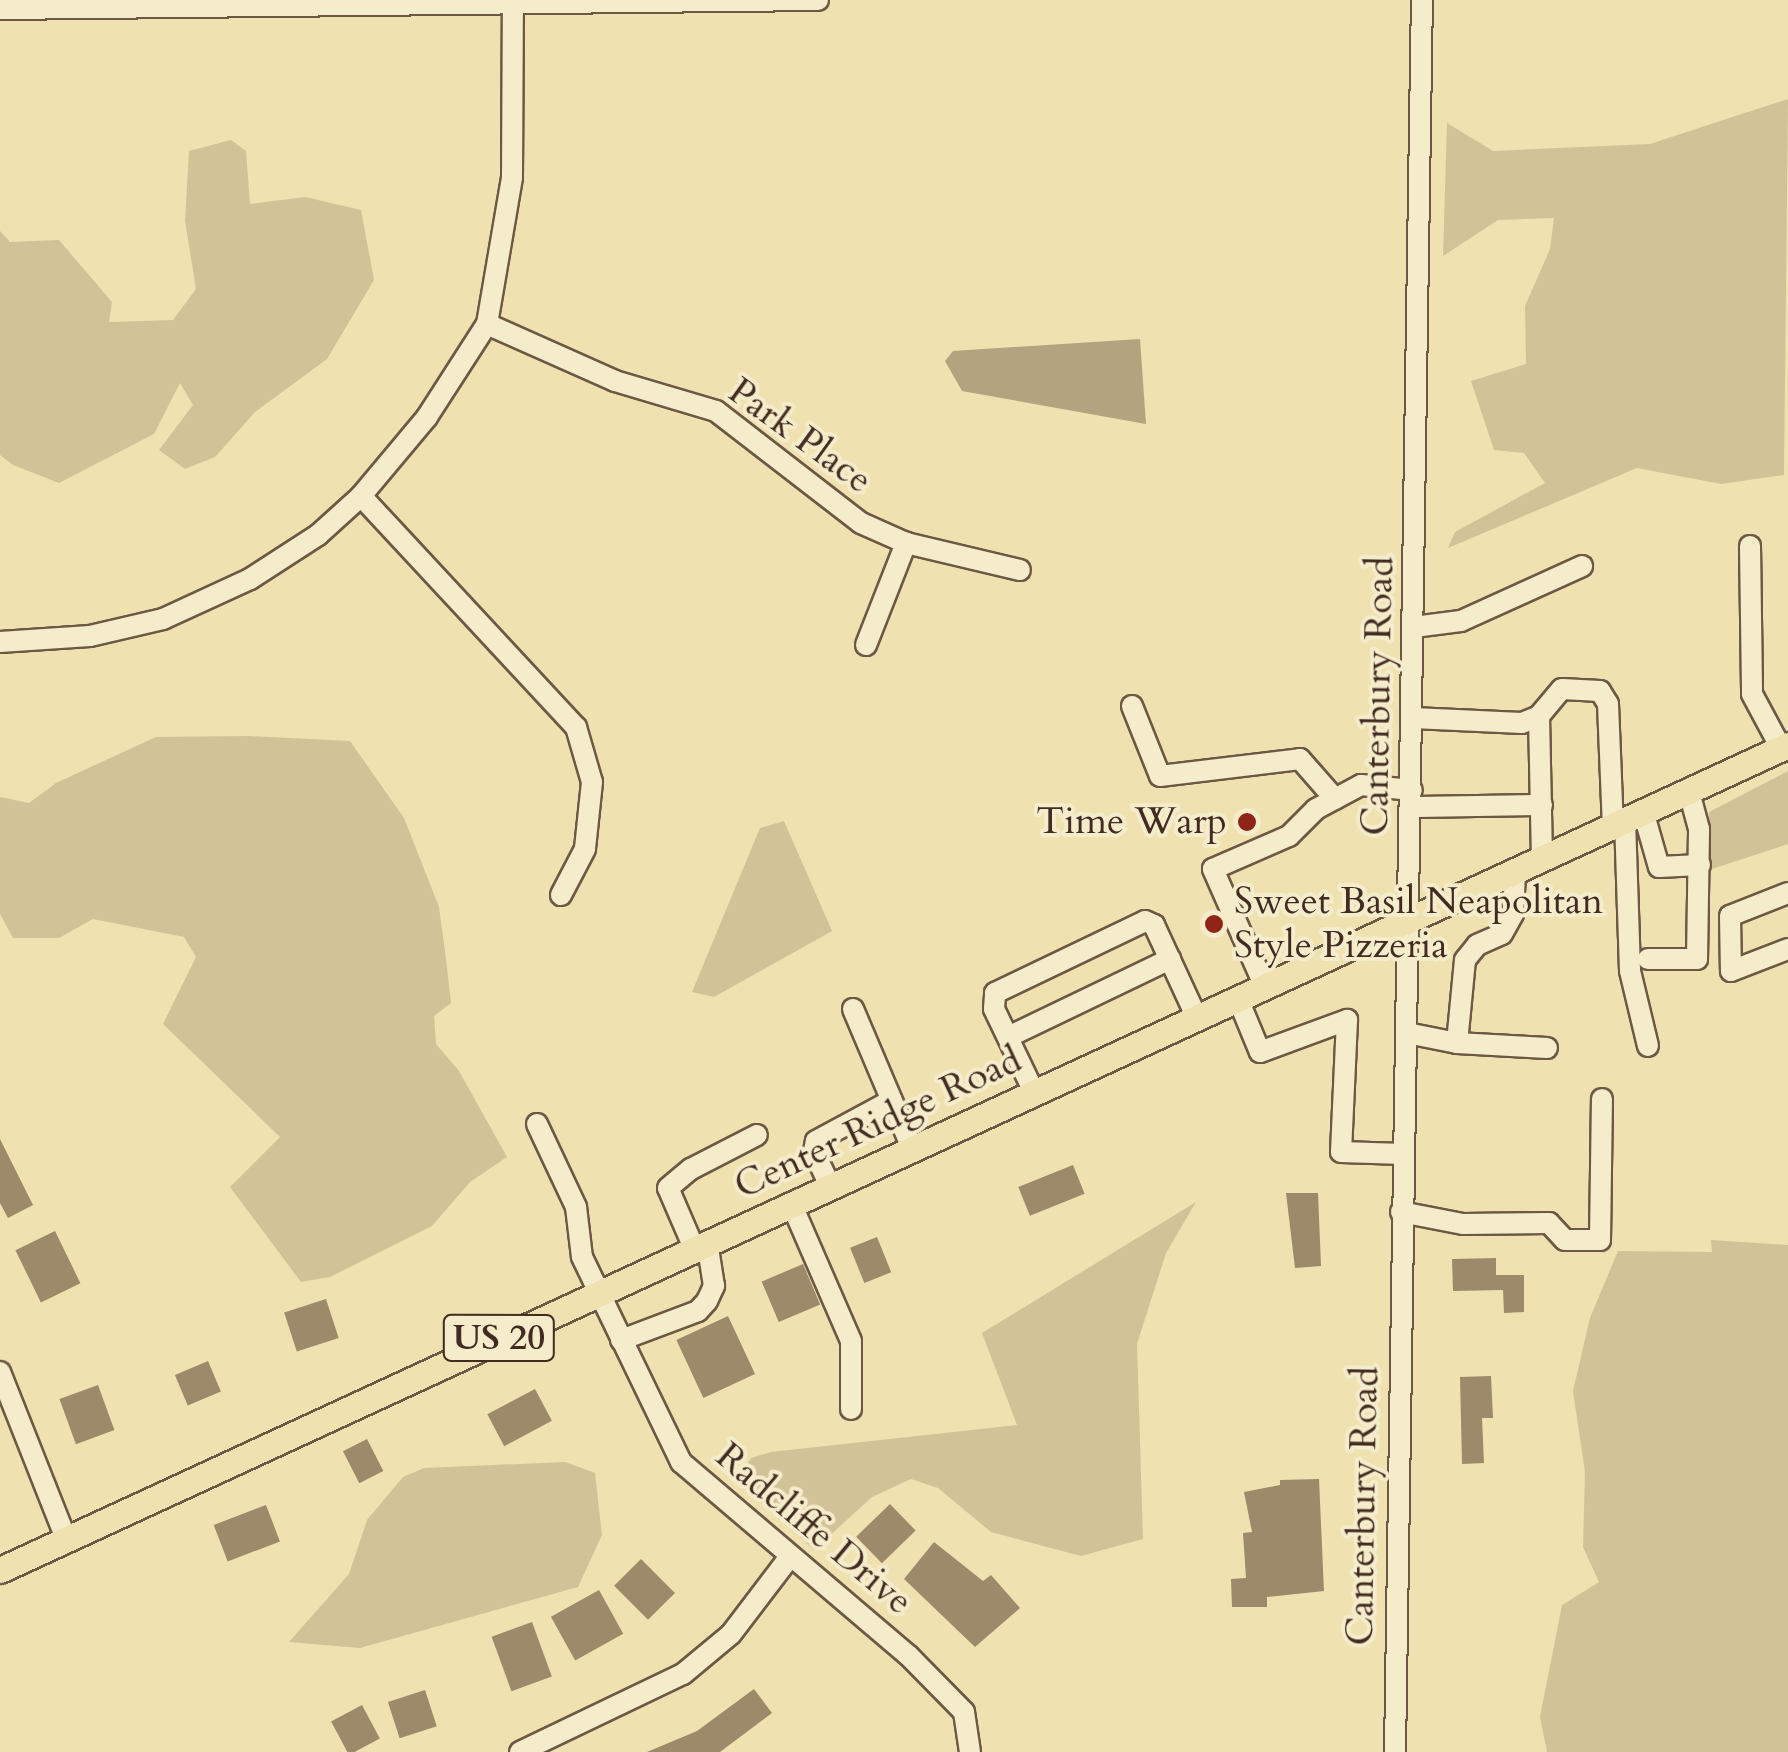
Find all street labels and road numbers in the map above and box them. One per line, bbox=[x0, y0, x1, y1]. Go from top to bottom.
street label: Park Place bbox=[719, 369, 881, 503]
street label: Canterbury Road bbox=[1353, 556, 1403, 836]
street label: Center Ridge Road bbox=[728, 1037, 1028, 1209]
road number: US 20 bbox=[442, 1308, 556, 1368]
street label: Canterbury Road bbox=[1338, 1366, 1388, 1646]
street label: Radcliffe Drive bbox=[706, 1433, 922, 1625]

